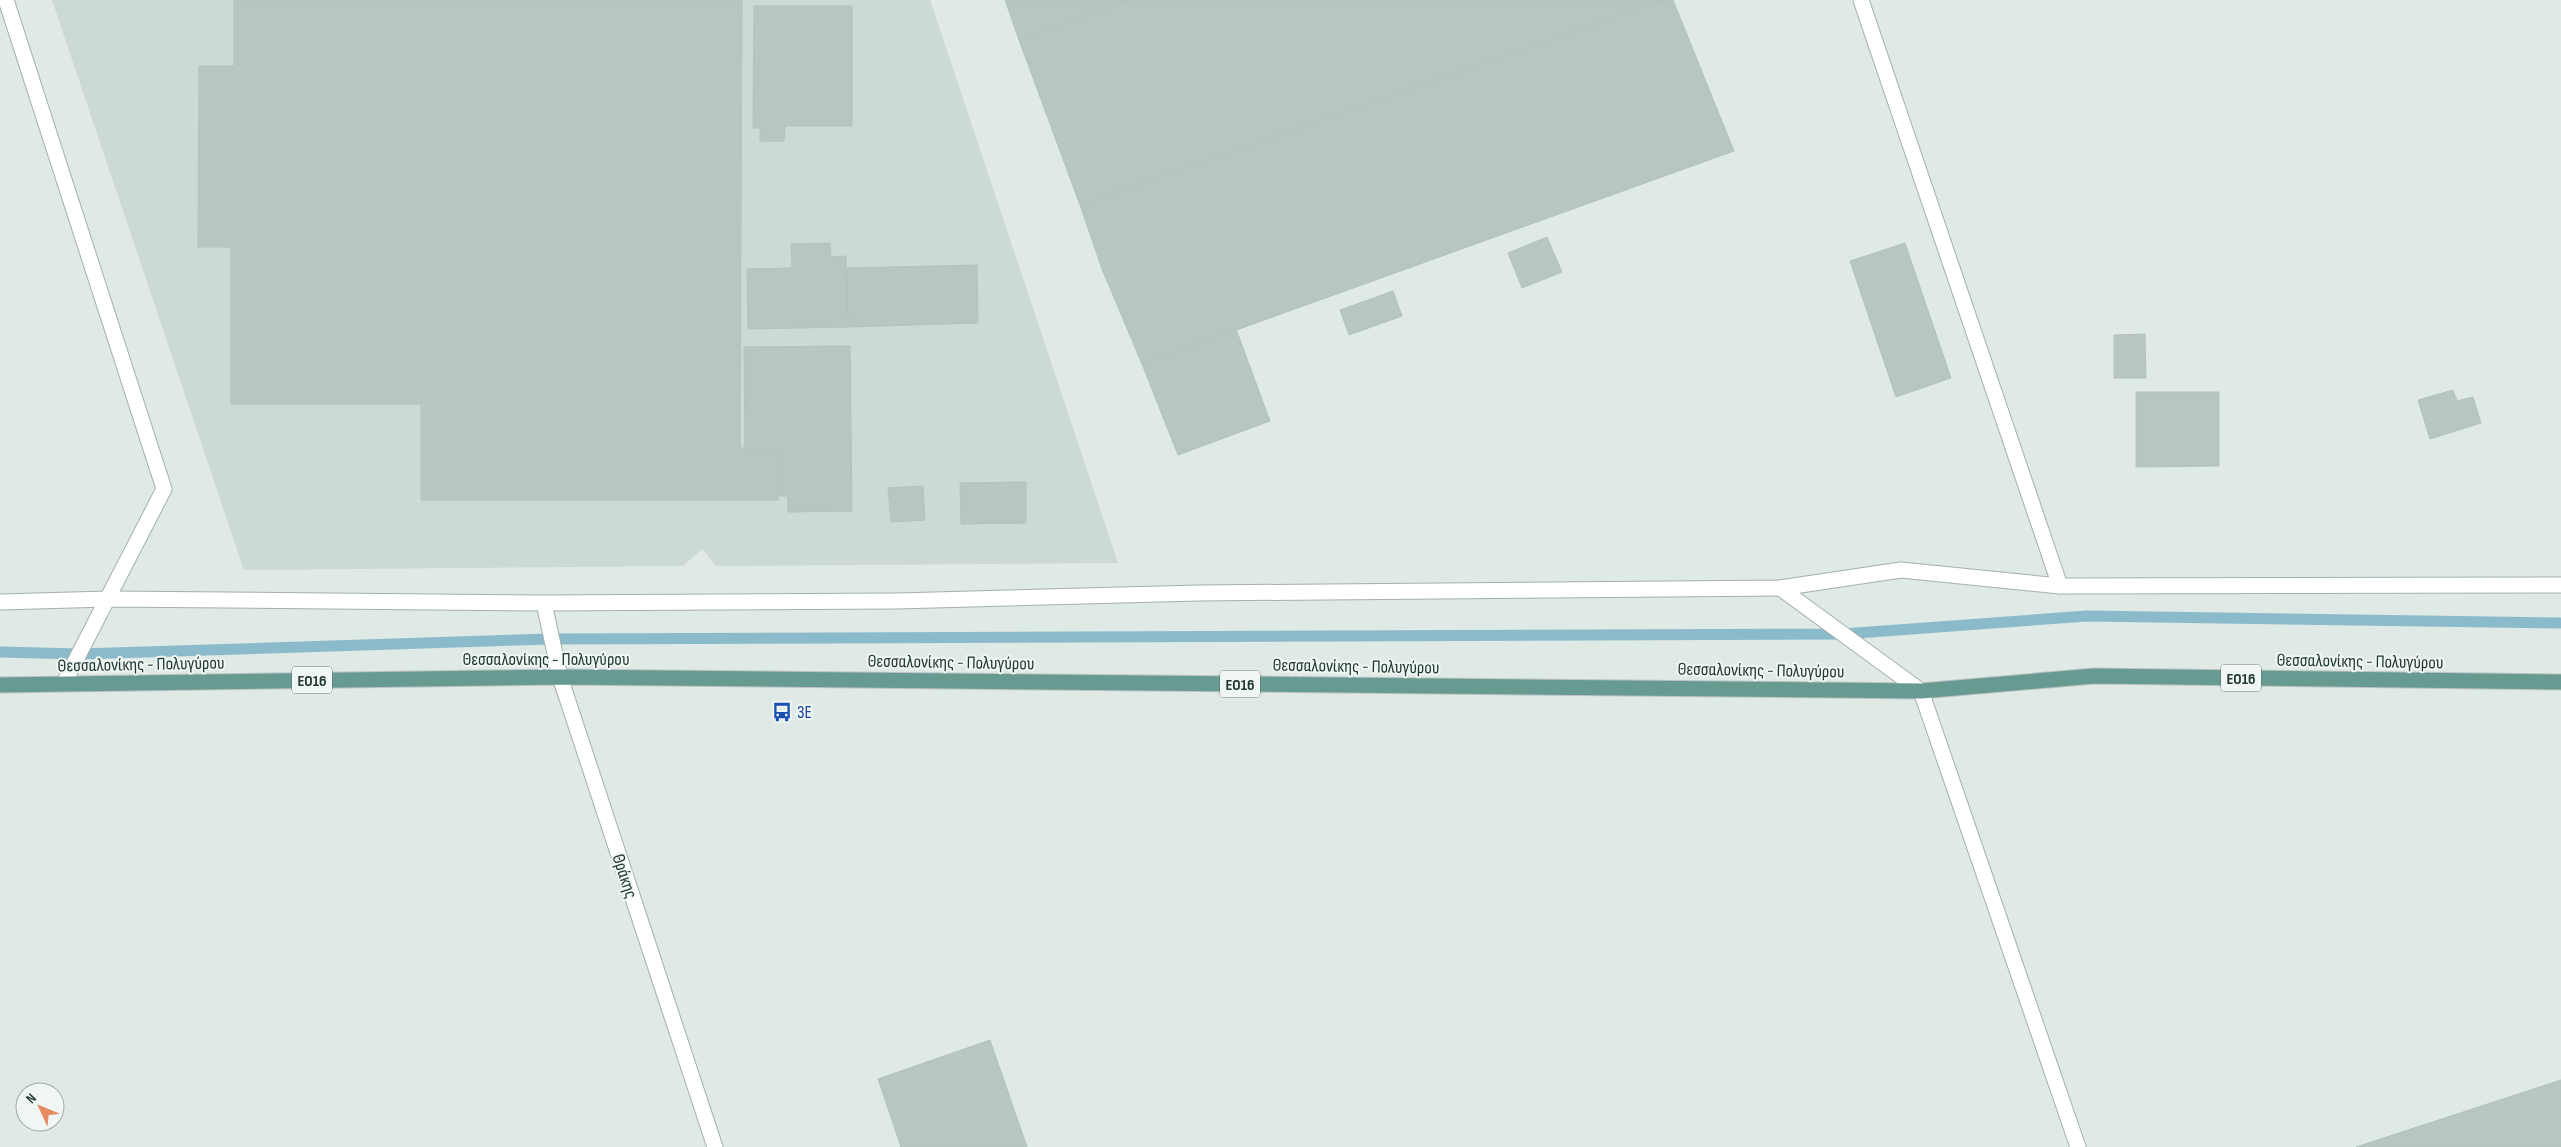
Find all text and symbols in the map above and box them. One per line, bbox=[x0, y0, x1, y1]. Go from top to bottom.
street label: Θεσσαλονίκης - Πολυγύρου bbox=[462, 649, 630, 670]
street label: Θεσσαλονίκης - Πολυγύρου bbox=[2276, 650, 2444, 673]
street label: Θεσσαλονίκης - Πολυγύρου bbox=[867, 651, 1035, 674]
street label: Θεσσαλονίκης - Πολυγύρου bbox=[57, 653, 225, 676]
street label: Θεσσαλονίκης - Πολυγύρου bbox=[1272, 655, 1440, 678]
street label: Θεσσαλονίκης - Πολυγύρου bbox=[1677, 659, 1845, 682]
road number: ΕΟ16 bbox=[2221, 664, 2261, 691]
road number: ΕΟ16 bbox=[292, 666, 332, 694]
road number: ΕΟ16 bbox=[1220, 671, 1260, 698]
bus stop icon: 3Ε bbox=[771, 701, 793, 723]
place label: 3Ε bbox=[797, 702, 812, 723]
street label: Θράκης bbox=[607, 851, 642, 901]
north arrow bbox=[15, 1082, 65, 1132]
text: N bbox=[22, 1090, 40, 1107]

